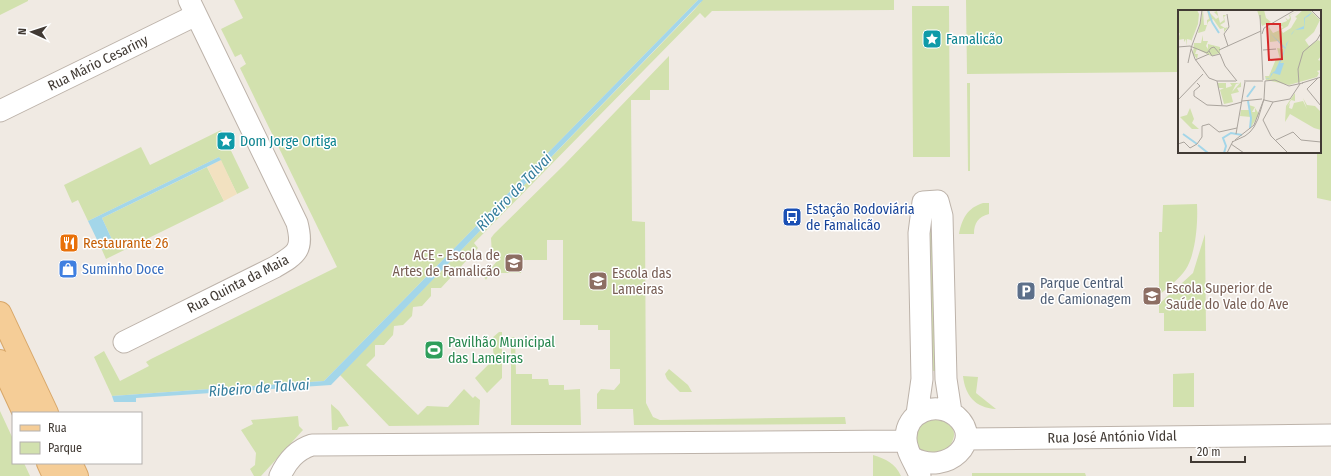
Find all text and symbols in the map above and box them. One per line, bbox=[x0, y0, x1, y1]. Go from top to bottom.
inset map bbox=[1178, 10, 1321, 153]
north arrow bbox=[12, 12, 52, 52]
text: N bbox=[16, 28, 29, 35]
place icon: Famalicão bbox=[921, 28, 943, 50]
street label: Rua Mário Cesariny bbox=[45, 31, 152, 95]
place label: Famalicão bbox=[946, 31, 1003, 48]
place icon: Dom Jorge Ortiga bbox=[215, 130, 237, 152]
place label: Dom Jorge Ortiga bbox=[240, 133, 337, 150]
water label: Ribeiro de Talvai bbox=[472, 149, 556, 235]
place label: Estação Rodoviária de Famalicão bbox=[806, 201, 915, 234]
bus stop icon: Estação Rodoviária de Famalicão bbox=[781, 206, 803, 228]
restaurant icon: Restaurante 26 bbox=[58, 232, 80, 254]
place label: Restaurante 26 bbox=[83, 235, 168, 252]
place label: ACE - Escola de Artes de Famalicão bbox=[393, 247, 500, 280]
street label: Rua Quinta da Maia bbox=[184, 251, 292, 317]
school or university icon: ACE - Escola de Artes de Famalicão bbox=[503, 252, 525, 274]
shop icon: Suminho Doce bbox=[57, 258, 79, 280]
place label: Suminho Doce bbox=[82, 261, 164, 278]
place label: Escola das Lameiras bbox=[612, 265, 672, 298]
school or university icon: Escola das Lameiras bbox=[587, 270, 609, 292]
place label: Parque Central de Camionagem bbox=[1040, 275, 1131, 308]
parking icon: Parque Central de Camionagem bbox=[1015, 280, 1037, 302]
place label: Escola Superior de Saúde do Vale do Ave bbox=[1166, 280, 1289, 313]
school or university icon: Escola Superior de Saúde do Vale do Ave bbox=[1141, 285, 1163, 307]
place label: Pavilhão Municipal das Lameiras bbox=[448, 334, 555, 367]
sports icon: Pavilhão Municipal das Lameiras bbox=[423, 339, 445, 361]
water label: Ribeiro de Talvai bbox=[208, 375, 310, 401]
legend bbox=[12, 412, 142, 464]
text: Rua bbox=[48, 421, 67, 435]
street label: Rua José António Vidal bbox=[1047, 427, 1177, 447]
scale bar bbox=[1191, 438, 1245, 464]
text: Parque bbox=[48, 441, 82, 455]
text: 20 m bbox=[1197, 445, 1221, 459]

